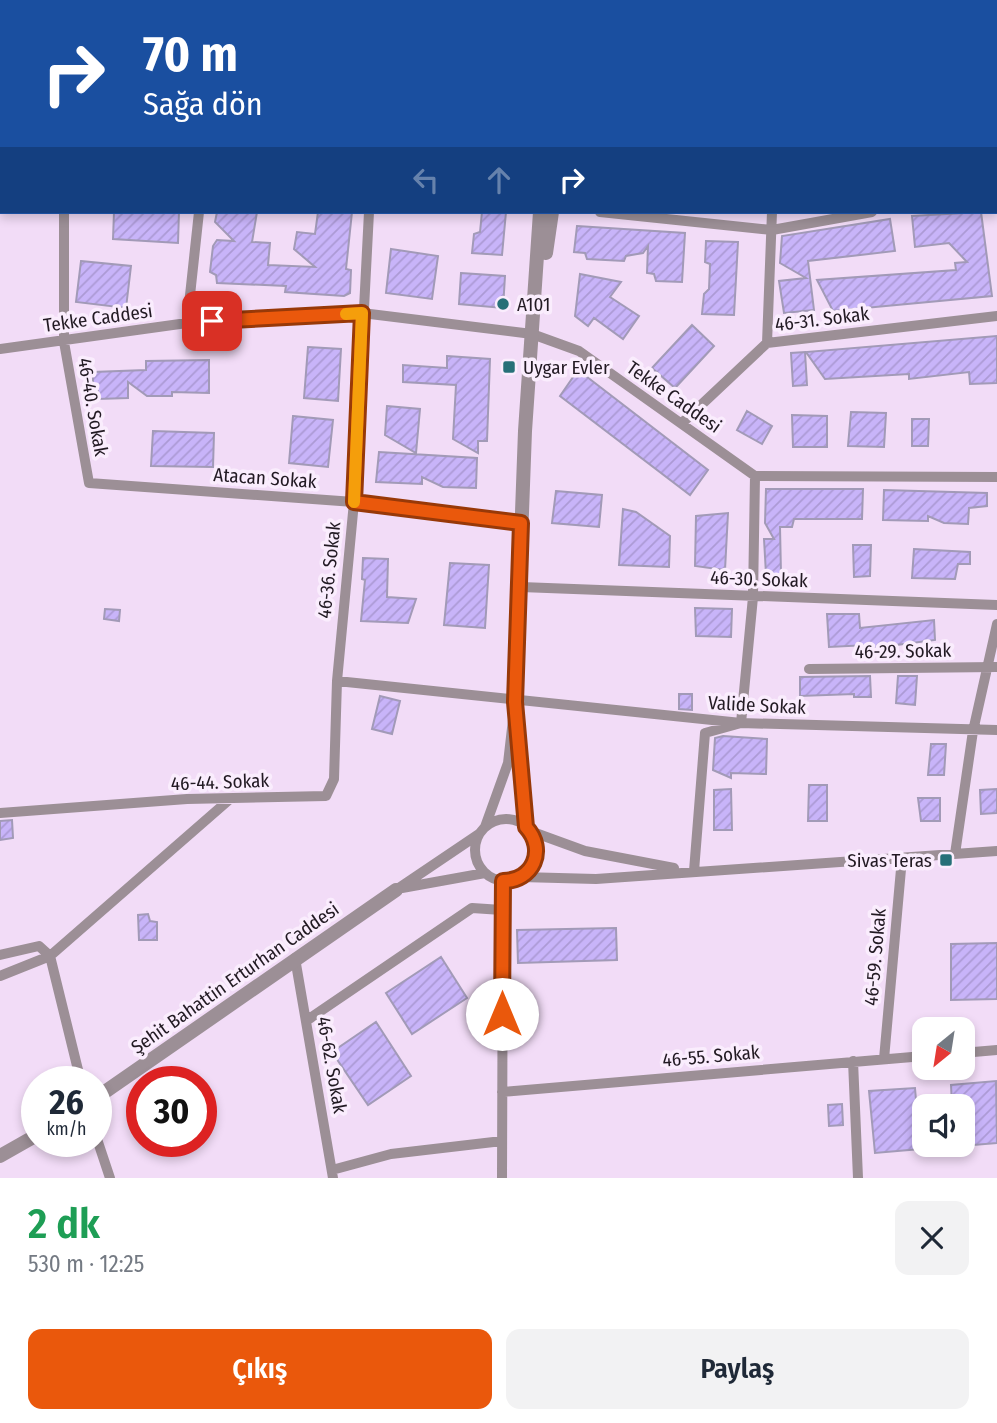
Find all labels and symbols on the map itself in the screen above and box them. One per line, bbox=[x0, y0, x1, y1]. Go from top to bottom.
pin bbox=[182, 291, 242, 351]
place label: A101 bbox=[517, 293, 550, 316]
marker: A101 bbox=[495, 296, 511, 312]
street label: Tekke Caddesi bbox=[42, 299, 154, 337]
street label: 46-31. Sokak bbox=[774, 302, 871, 336]
street label: 46-40. Sokak bbox=[73, 356, 113, 458]
place label: Uygar Evler bbox=[523, 356, 610, 379]
street label: Tekke Caddesi bbox=[622, 356, 726, 438]
marker: Uygar Evler bbox=[501, 359, 517, 375]
street label: Atacan Sokak bbox=[213, 463, 317, 493]
street label: 46-36. Sokak bbox=[312, 520, 346, 620]
street label: 46-30. Sokak bbox=[710, 566, 808, 592]
street label: 46-29. Sokak bbox=[855, 639, 952, 663]
street label: Valide Sokak bbox=[707, 691, 807, 719]
street label: 46-44. Sokak bbox=[170, 769, 270, 795]
place label: Sivas Teras bbox=[847, 849, 932, 872]
marker: Sivas Teras bbox=[938, 852, 954, 868]
street label: Şehit Bahattin Erturhan Caddesi bbox=[127, 897, 343, 1059]
street label: 46-59. Sokak bbox=[859, 907, 891, 1007]
position arrow bbox=[465, 977, 539, 1051]
street label: 46-62. Sokak bbox=[312, 1015, 352, 1115]
north arrow bbox=[912, 1017, 975, 1080]
street label: 46-55. Sokak bbox=[661, 1040, 761, 1072]
speed limit sign: 30 bbox=[126, 1066, 217, 1157]

